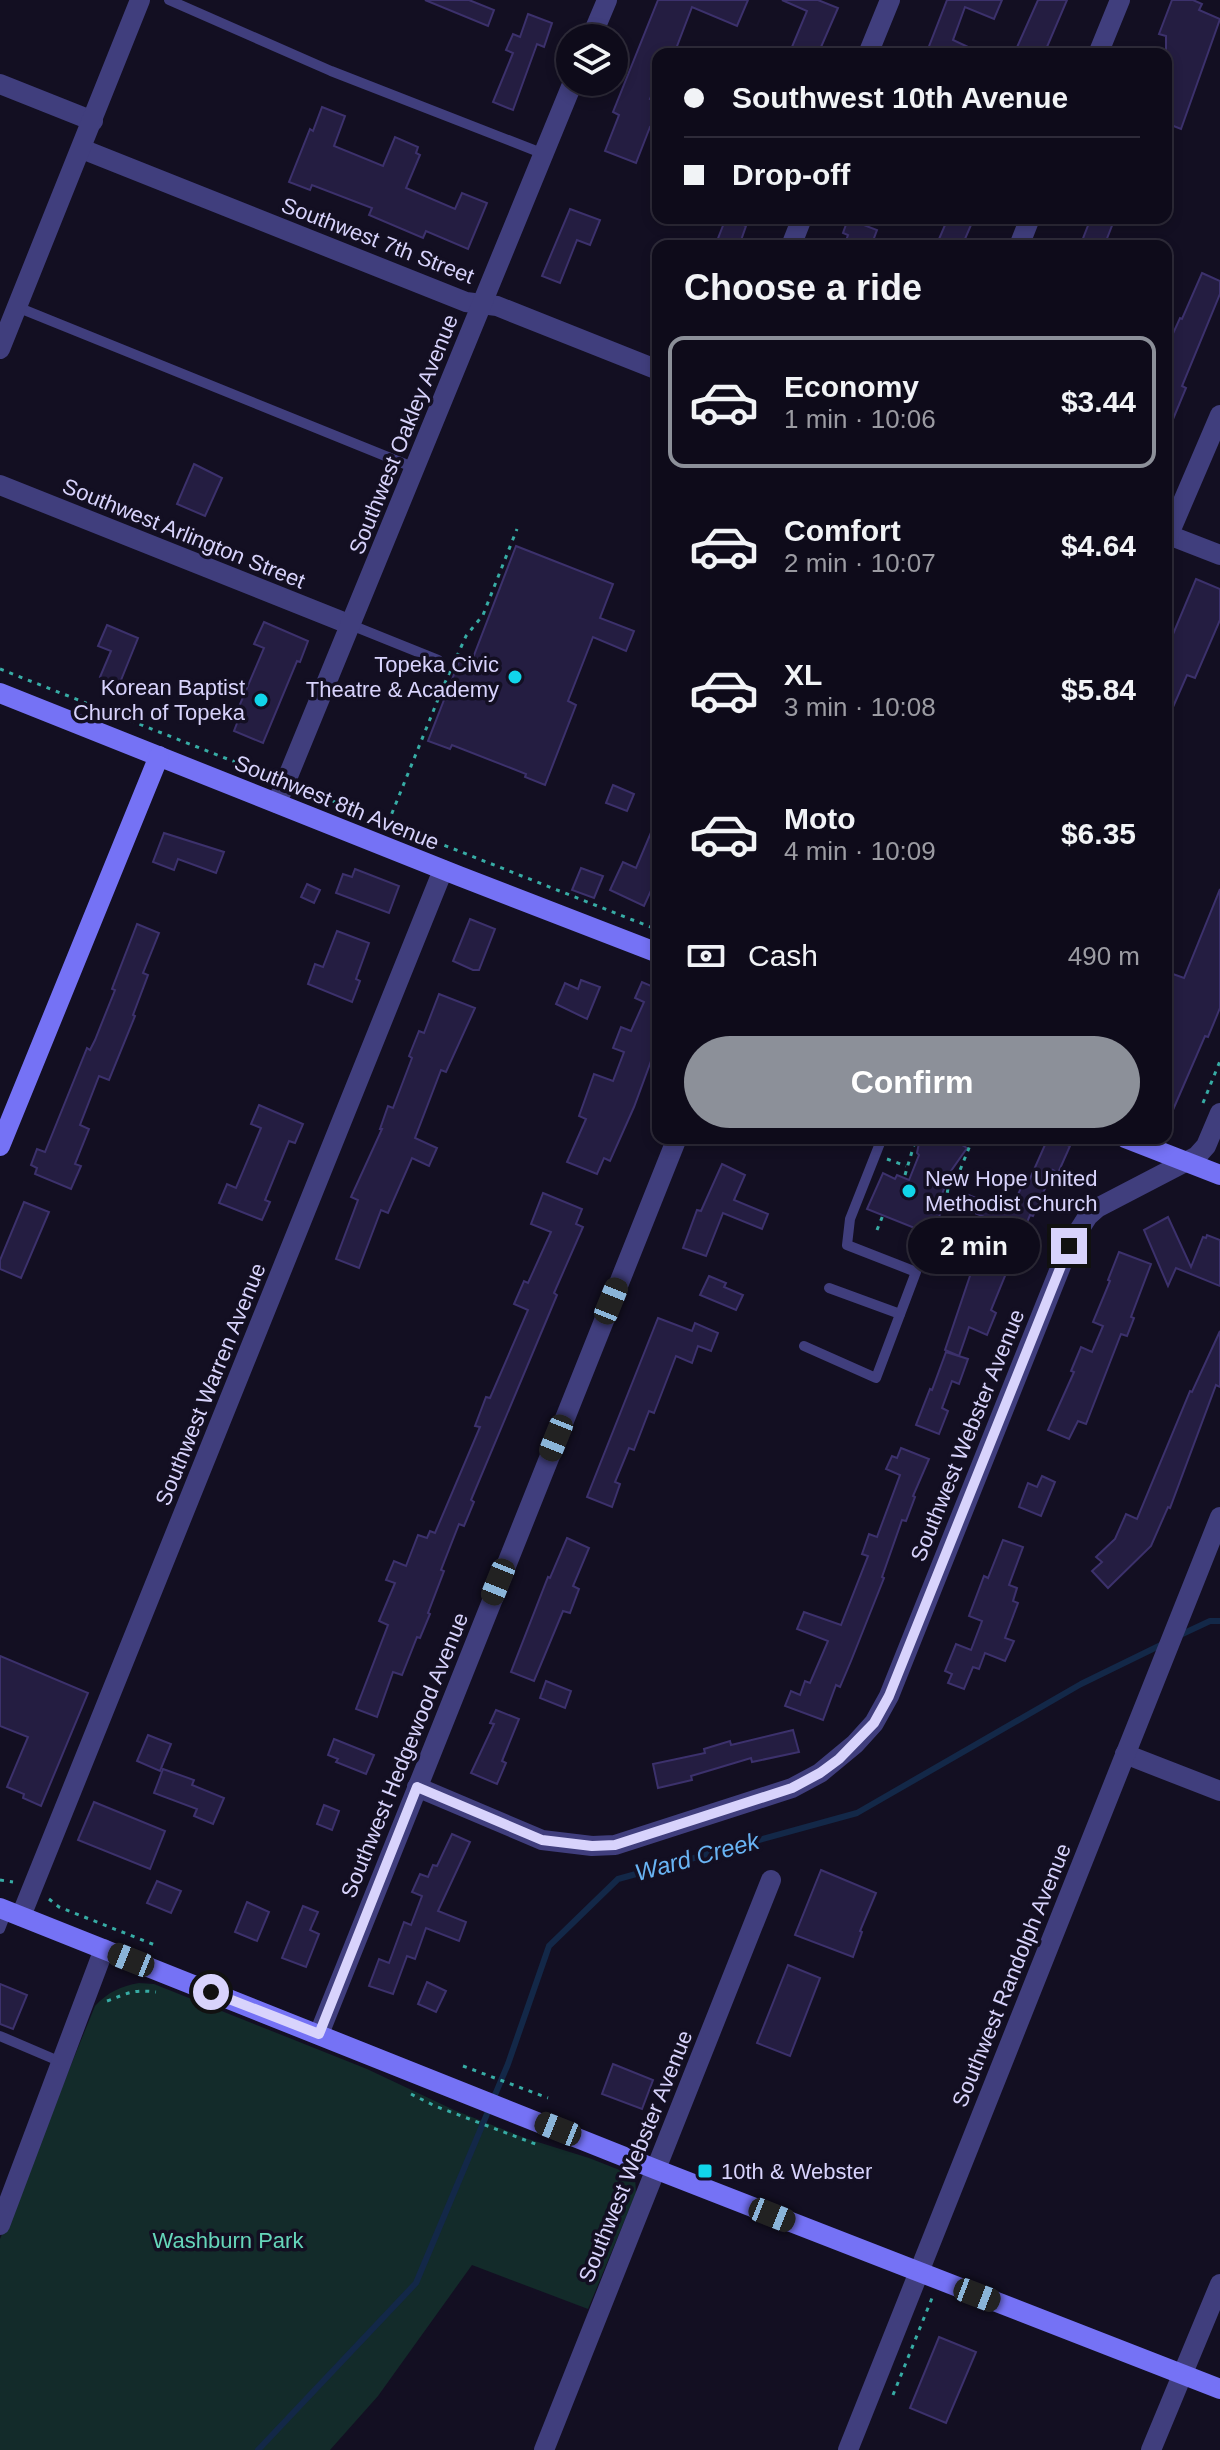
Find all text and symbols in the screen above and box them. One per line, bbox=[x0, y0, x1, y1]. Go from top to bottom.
map controls bbox=[556, 24, 628, 96]
button: layers bbox=[556, 24, 628, 96]
text: Southwest 10th Avenue bbox=[732, 81, 1068, 114]
text: Drop-off bbox=[732, 158, 850, 191]
street label: Southwest 7th Street bbox=[278, 192, 478, 289]
text: Choose a ride bbox=[684, 267, 922, 308]
street label: Southwest Oakley Avenue bbox=[344, 311, 463, 558]
icon: car bbox=[688, 366, 760, 438]
text: Economy bbox=[784, 370, 919, 403]
text: $3.44 bbox=[1061, 385, 1136, 418]
text: 1 min · 10:06 bbox=[784, 404, 936, 434]
street label: Southwest Arlington Street bbox=[59, 473, 309, 594]
icon: car bbox=[688, 510, 760, 582]
text: Comfort bbox=[784, 514, 901, 547]
text: $4.64 bbox=[1061, 529, 1136, 562]
text: 2 min · 10:07 bbox=[784, 548, 936, 578]
place label: Topeka Civic Theatre & Academy bbox=[306, 652, 499, 702]
icon: car bbox=[688, 654, 760, 726]
text: XL bbox=[784, 658, 822, 691]
marker: Topeka Civic Theatre & Academy bbox=[506, 668, 524, 686]
text: $5.84 bbox=[1061, 673, 1136, 706]
place label: Korean Baptist Church of Topeka bbox=[73, 675, 246, 725]
marker: Korean Baptist Church of Topeka bbox=[252, 691, 270, 709]
text: 3 min · 10:08 bbox=[784, 692, 936, 722]
street label: Southwest 8th Avenue bbox=[231, 750, 443, 855]
icon: car bbox=[688, 798, 760, 870]
text: Moto bbox=[784, 802, 856, 835]
text: $6.35 bbox=[1061, 817, 1136, 850]
text: 4 min · 10:09 bbox=[784, 836, 936, 866]
icon: cash bbox=[684, 934, 728, 978]
text: Cash bbox=[748, 939, 818, 972]
text: 490 m bbox=[1068, 941, 1140, 971]
button: Confirm bbox=[684, 1036, 1140, 1128]
place label: New Hope United Methodist Church bbox=[925, 1166, 1097, 1216]
marker: New Hope United Methodist Church bbox=[900, 1182, 918, 1200]
callout: 2 min bbox=[909, 1218, 1041, 1274]
route end bbox=[1051, 1228, 1087, 1264]
text: 2 min bbox=[940, 1231, 1008, 1261]
street label: Southwest Warren Avenue bbox=[150, 1259, 271, 1509]
car bbox=[591, 1274, 631, 1328]
street label: Southwest Webster Avenue bbox=[905, 1306, 1030, 1565]
car bbox=[536, 1411, 576, 1465]
car bbox=[478, 1555, 518, 1609]
street label: Southwest Hedgewood Avenue bbox=[336, 1609, 473, 1901]
water label: Ward Creek bbox=[632, 1826, 764, 1886]
street label: Southwest Randolph Avenue bbox=[947, 1840, 1076, 2111]
car bbox=[104, 1940, 158, 1980]
route start bbox=[193, 1974, 229, 2010]
street label: Southwest Webster Avenue bbox=[573, 2027, 698, 2286]
car bbox=[531, 2109, 585, 2149]
place label: 10th & Webster bbox=[721, 2159, 872, 2184]
marker: 10th & Webster bbox=[696, 2162, 714, 2180]
car bbox=[745, 2195, 799, 2235]
park label: Washburn Park bbox=[153, 2228, 304, 2253]
car bbox=[950, 2275, 1004, 2315]

